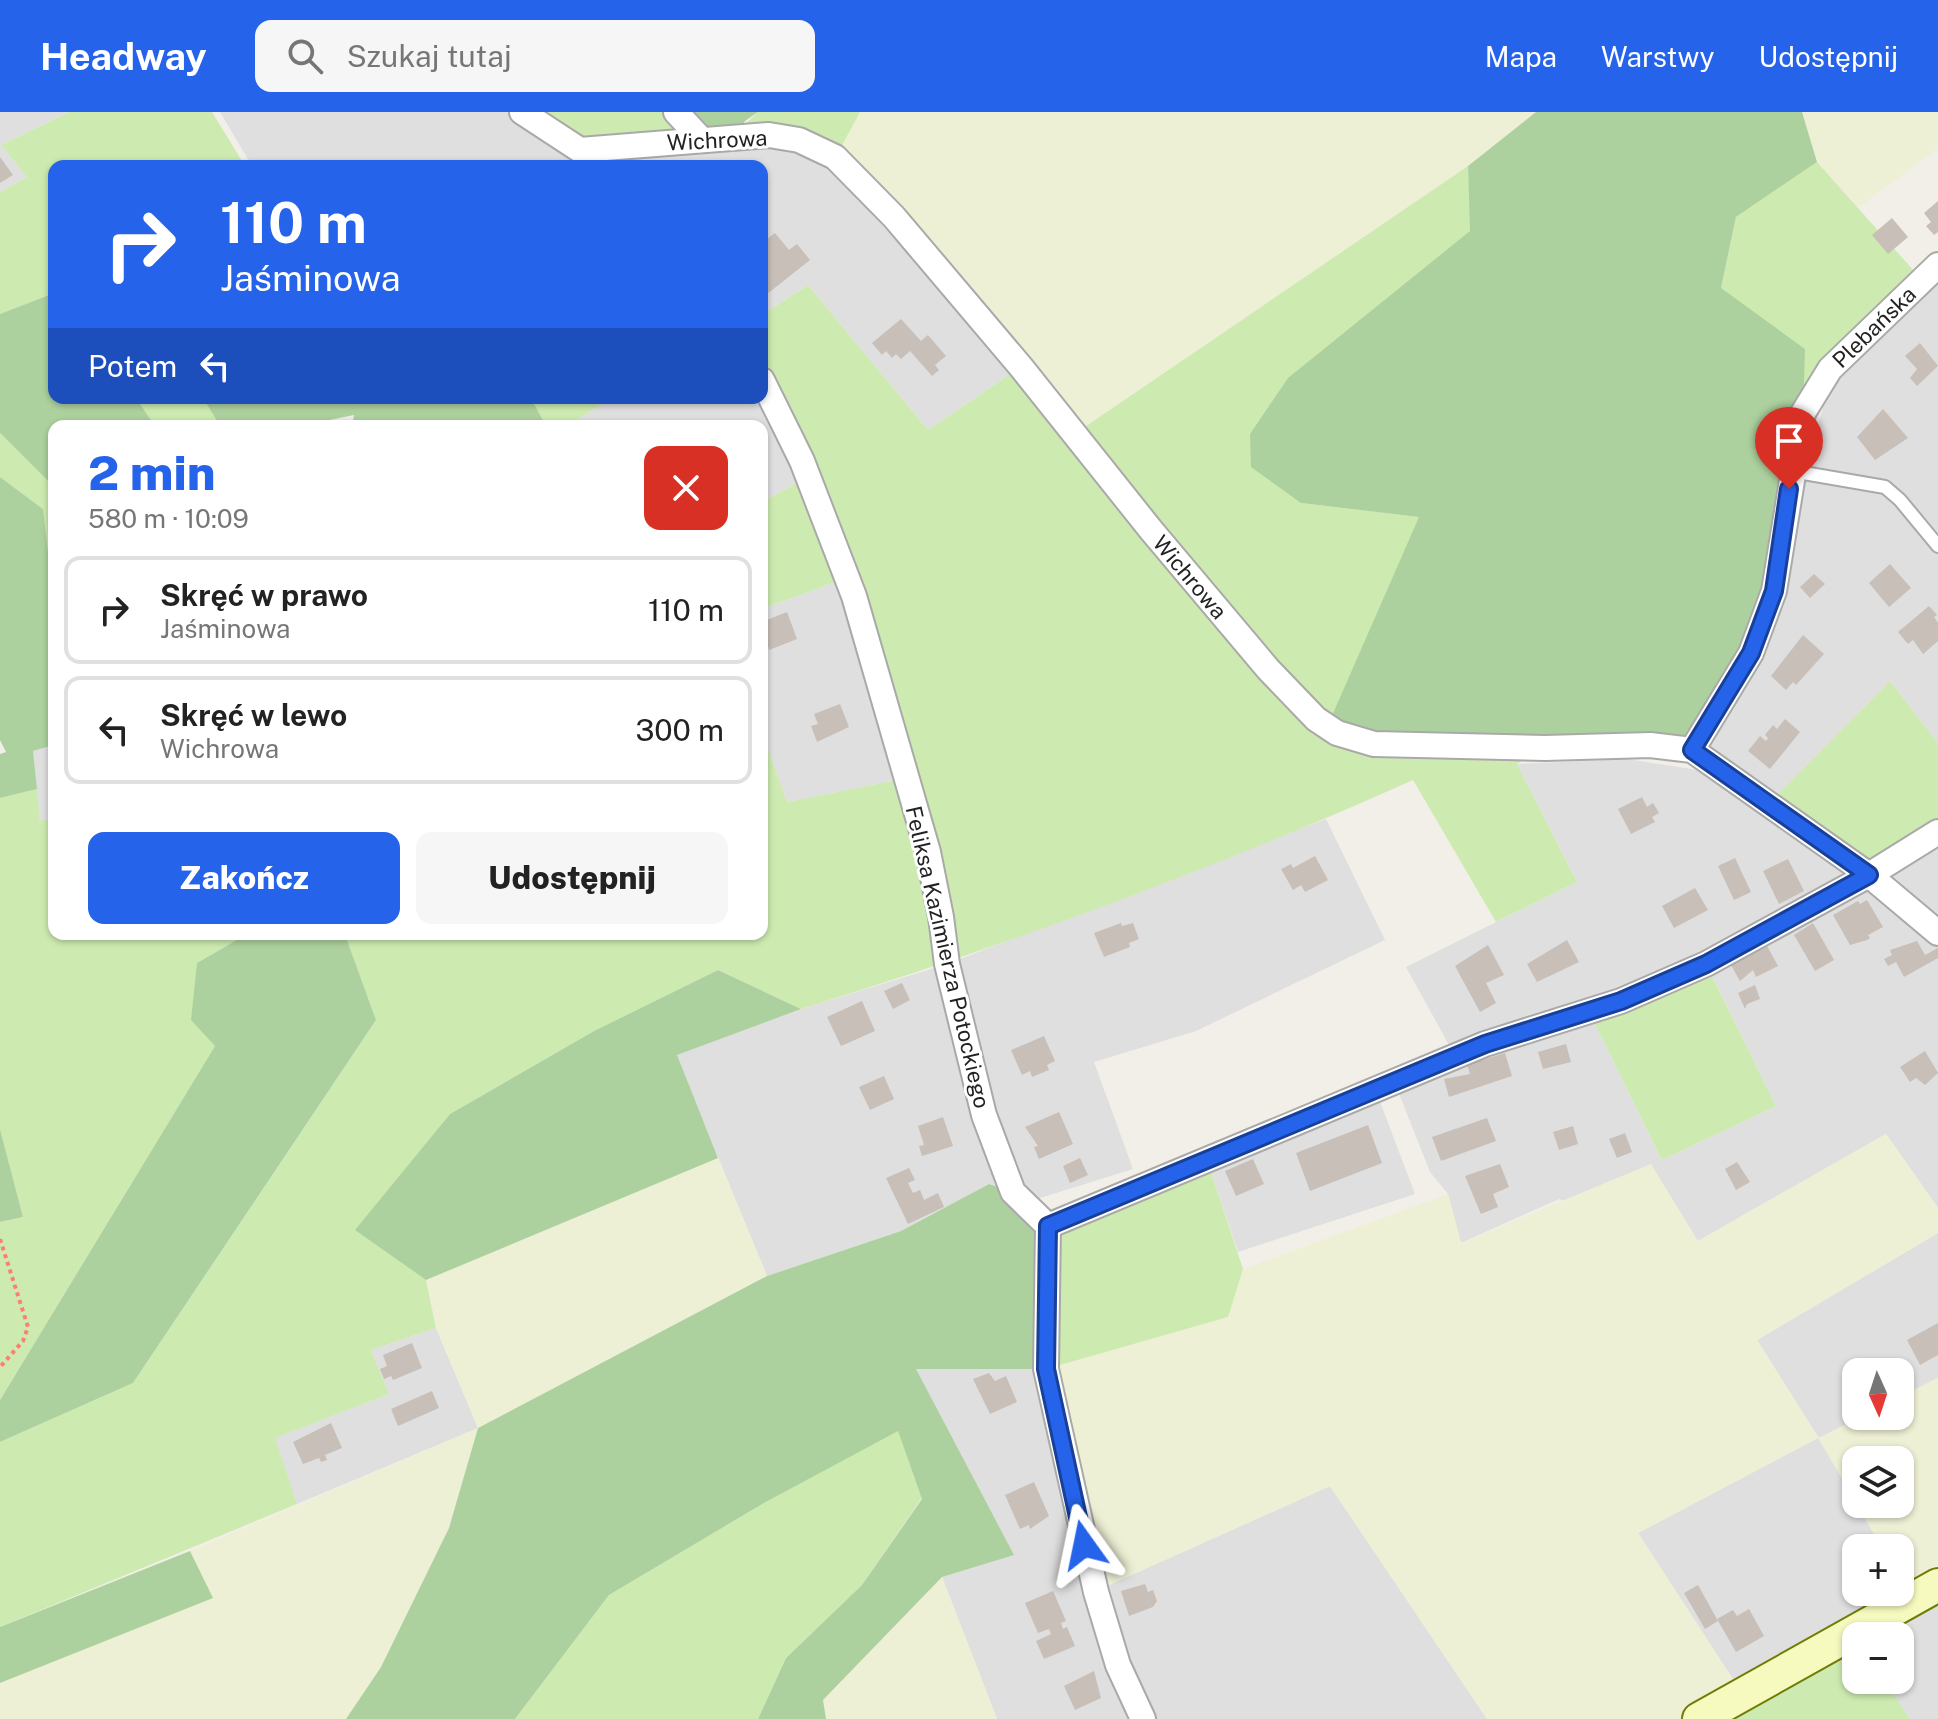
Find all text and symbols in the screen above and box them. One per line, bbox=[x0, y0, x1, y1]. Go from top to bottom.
search box bbox=[255, 20, 815, 92]
text: Headway bbox=[40, 34, 207, 79]
icon: search bbox=[283, 34, 327, 78]
text: Szukaj tutaj bbox=[347, 38, 512, 74]
text: Mapa bbox=[1485, 40, 1557, 73]
text: Warstwy bbox=[1601, 40, 1715, 73]
text: Udostępnij bbox=[1759, 40, 1898, 73]
street label: Wichrowa bbox=[666, 124, 768, 156]
text: 110 m bbox=[220, 190, 367, 256]
icon: right bbox=[88, 192, 192, 296]
text: Jaśminowa bbox=[220, 257, 401, 299]
street label: Plebańska bbox=[1827, 281, 1921, 373]
icon: left bbox=[193, 344, 237, 388]
text: Potem bbox=[88, 348, 177, 384]
pin bbox=[1755, 407, 1823, 489]
icon: arrive bbox=[1767, 419, 1811, 463]
text: 2 min bbox=[88, 444, 216, 501]
button: close bbox=[644, 446, 728, 530]
text: 580 m · 10:09 bbox=[88, 503, 249, 534]
street label: Wichrowa bbox=[1148, 530, 1232, 624]
text: Skręć w prawo bbox=[160, 577, 368, 613]
icon: right bbox=[92, 588, 136, 632]
text: 110 m bbox=[648, 592, 724, 628]
text: Jaśminowa bbox=[160, 613, 290, 644]
text: Skręć w lewo bbox=[160, 697, 347, 733]
icon: left bbox=[92, 708, 136, 752]
text: 300 m bbox=[636, 712, 724, 748]
text: Wichrowa bbox=[160, 733, 279, 764]
street label: Feliksa Kazimierza Potockiego bbox=[901, 803, 995, 1111]
button: Zakończ bbox=[88, 832, 400, 924]
button: Udostępnij bbox=[416, 832, 728, 924]
north arrow bbox=[1842, 1358, 1914, 1430]
map controls bbox=[1842, 1358, 1914, 1694]
button: layers bbox=[1842, 1446, 1914, 1518]
position arrow bbox=[1042, 1503, 1126, 1587]
button: + bbox=[1842, 1534, 1914, 1606]
button: − bbox=[1842, 1622, 1914, 1694]

